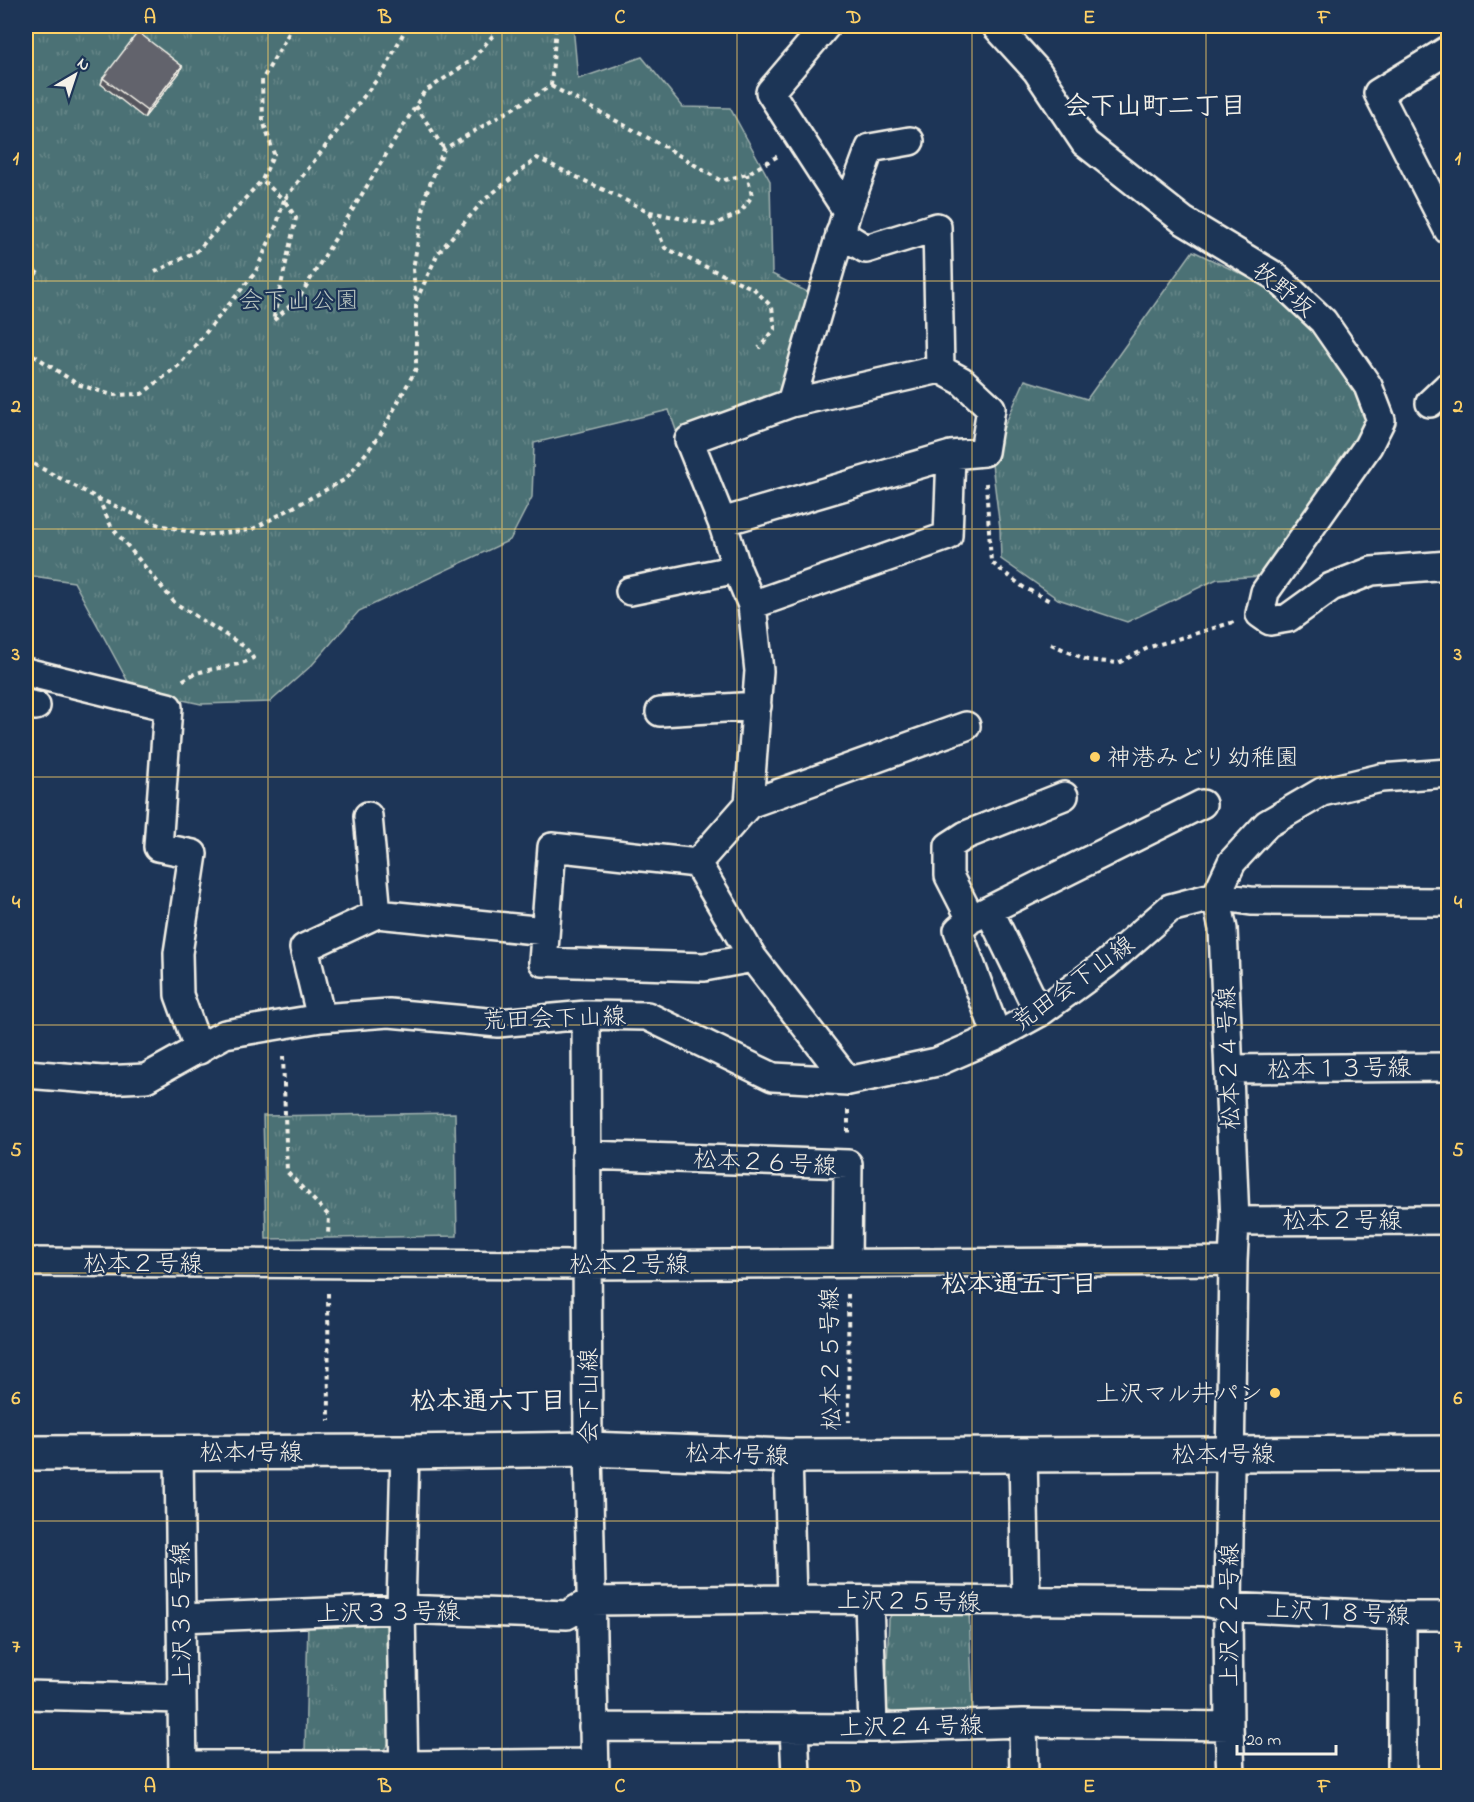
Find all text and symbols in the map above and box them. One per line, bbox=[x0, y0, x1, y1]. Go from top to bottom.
text: A bbox=[144, 4, 156, 33]
text: B bbox=[377, 4, 392, 33]
text: C bbox=[615, 4, 626, 33]
text: D bbox=[846, 4, 861, 33]
text: E bbox=[1083, 4, 1095, 33]
text: F bbox=[1317, 4, 1331, 33]
north arrow bbox=[45, 45, 105, 105]
text: N bbox=[71, 52, 95, 78]
district label: 会下山町二丁目 bbox=[1064, 89, 1246, 127]
text: 1 bbox=[13, 145, 20, 174]
text: 1 bbox=[1455, 145, 1462, 174]
street label: 牧野坂 bbox=[1243, 255, 1321, 327]
park label: 会下山公園 bbox=[239, 285, 359, 320]
text: 2 bbox=[10, 393, 21, 422]
text: 2 bbox=[1452, 393, 1463, 422]
text: 3 bbox=[11, 641, 20, 670]
text: 3 bbox=[1453, 641, 1462, 670]
place label: 神港みどり幼稚園 bbox=[1107, 742, 1299, 777]
marker: 神港みどり幼稚園 bbox=[1088, 750, 1102, 764]
text: 4 bbox=[12, 889, 21, 918]
text: 4 bbox=[1454, 889, 1463, 918]
street label: 荒田会下山線 bbox=[1006, 929, 1143, 1042]
street label: 松本２４号線 bbox=[1210, 985, 1251, 1130]
street label: 荒田会下山線 bbox=[482, 1000, 627, 1041]
street label: 松本１３号線 bbox=[1267, 1052, 1411, 1089]
text: 5 bbox=[10, 1137, 22, 1166]
text: 5 bbox=[1452, 1137, 1464, 1166]
street label: 松本２６号線 bbox=[692, 1143, 838, 1186]
street label: 松本２号線 bbox=[1282, 1205, 1402, 1240]
street label: 松本２号線 bbox=[83, 1248, 203, 1283]
street label: 松本２号線 bbox=[569, 1249, 689, 1284]
district label: 松本通五丁目 bbox=[941, 1267, 1097, 1305]
street label: 松本２５号線 bbox=[814, 1287, 851, 1431]
street label: 会下山線 bbox=[573, 1348, 608, 1444]
place label: 上沢マル井パン bbox=[1095, 1378, 1263, 1413]
district label: 松本通六丁目 bbox=[410, 1384, 566, 1422]
text: 6 bbox=[12, 1385, 21, 1414]
text: 6 bbox=[1454, 1385, 1463, 1414]
marker: 上沢マル井パン bbox=[1268, 1386, 1282, 1400]
street label: 松本1号線 bbox=[199, 1437, 303, 1472]
street label: 松本1号線 bbox=[685, 1437, 789, 1476]
street label: 松本1号線 bbox=[1171, 1439, 1275, 1474]
street label: 上沢３５号線 bbox=[165, 1542, 202, 1686]
street label: 上沢２２号線 bbox=[1214, 1543, 1249, 1687]
street label: 上沢２５号線 bbox=[837, 1585, 981, 1622]
street label: 上沢１８号線 bbox=[1265, 1593, 1411, 1636]
street label: 上沢３３号線 bbox=[316, 1596, 460, 1633]
text: 7 bbox=[12, 1633, 21, 1662]
text: 7 bbox=[1454, 1633, 1463, 1662]
street label: 上沢２４号線 bbox=[839, 1710, 983, 1747]
scale bar bbox=[1237, 1718, 1336, 1756]
text: 20 m bbox=[1246, 1728, 1281, 1754]
text: A bbox=[144, 1773, 156, 1802]
text: B bbox=[377, 1773, 392, 1802]
text: C bbox=[615, 1773, 626, 1802]
text: D bbox=[846, 1773, 861, 1802]
text: E bbox=[1083, 1773, 1095, 1802]
text: F bbox=[1317, 1773, 1331, 1802]

